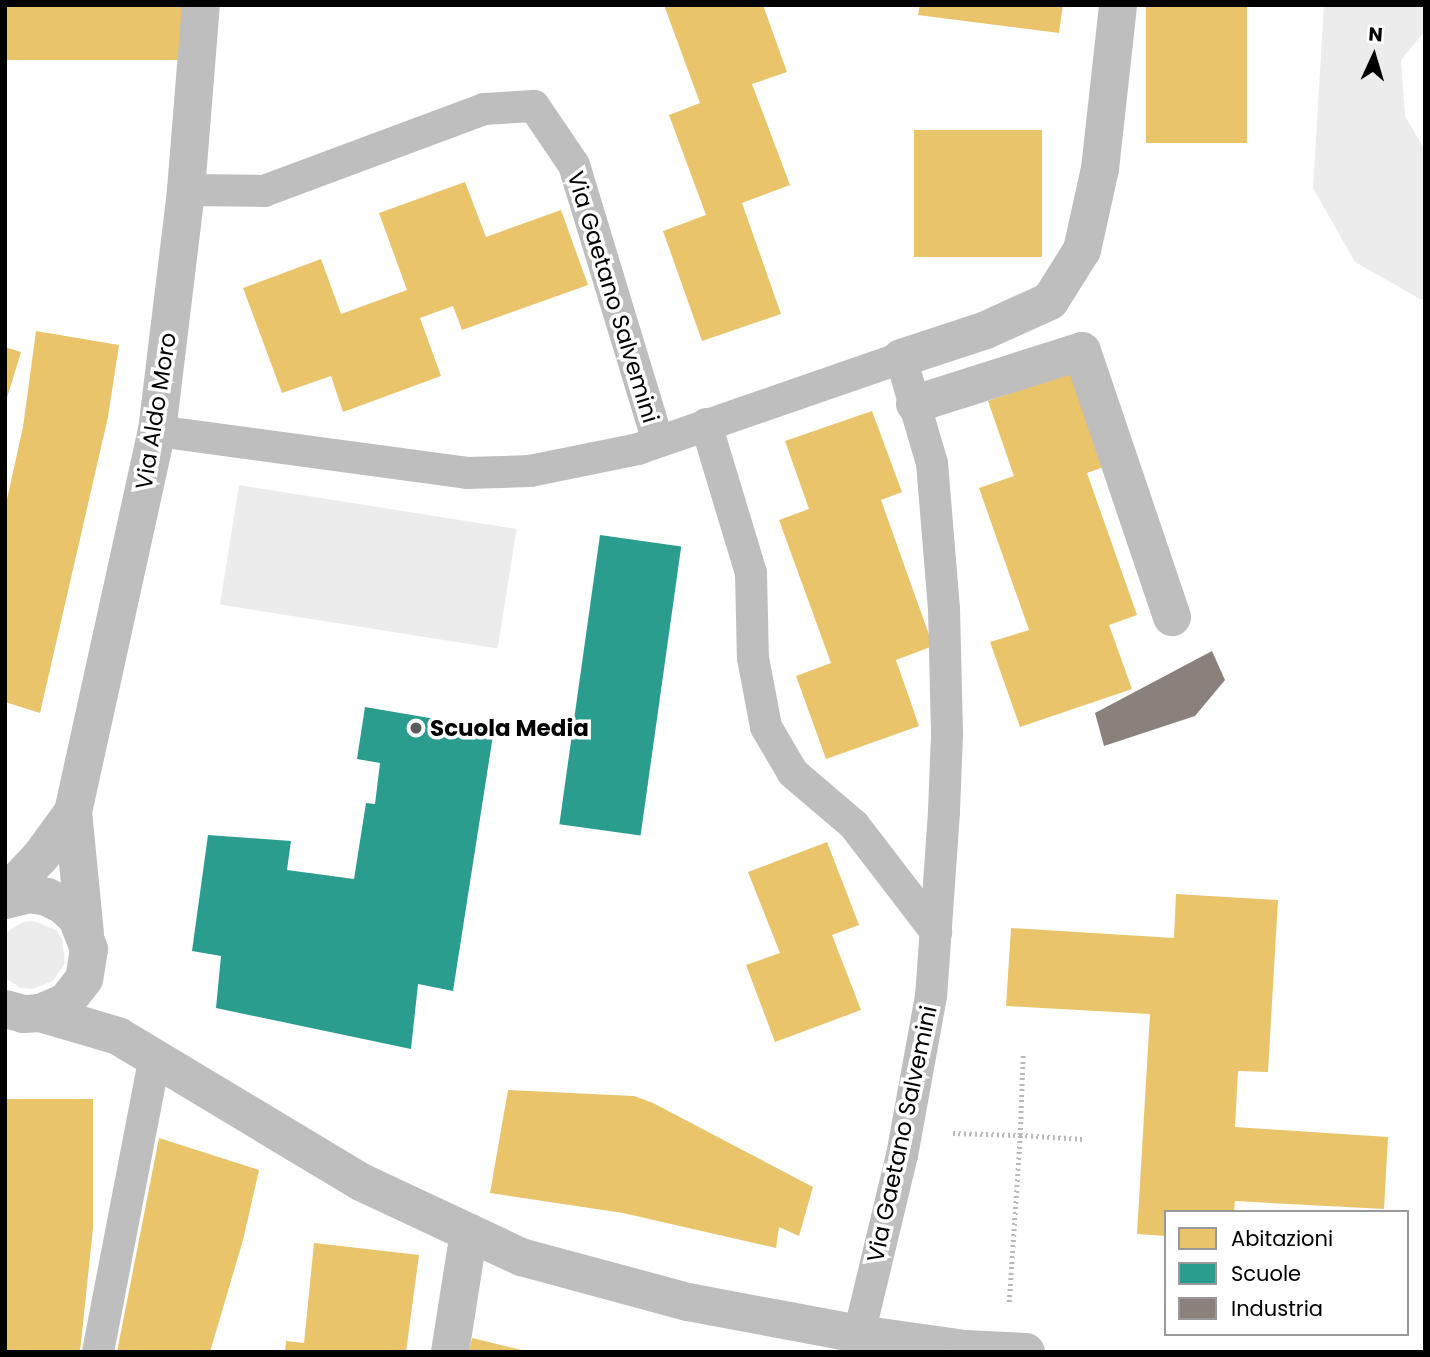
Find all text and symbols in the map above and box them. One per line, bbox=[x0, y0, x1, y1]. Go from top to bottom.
north arrow bbox=[1339, 21, 1409, 91]
text: N bbox=[1367, 21, 1384, 49]
street label: Via Gaetano Salvemini bbox=[562, 168, 664, 426]
street label: Via Aldo Moro bbox=[130, 331, 182, 491]
place label: Scuola Media bbox=[430, 714, 589, 742]
marker: Scuola Media bbox=[408, 720, 424, 736]
street label: Via Gaetano Salvemini bbox=[861, 1003, 943, 1265]
legend bbox=[1164, 1210, 1409, 1336]
text: Abitazioni bbox=[1231, 1224, 1333, 1253]
text: Scuole bbox=[1231, 1259, 1301, 1288]
text: Industria bbox=[1231, 1294, 1323, 1323]

